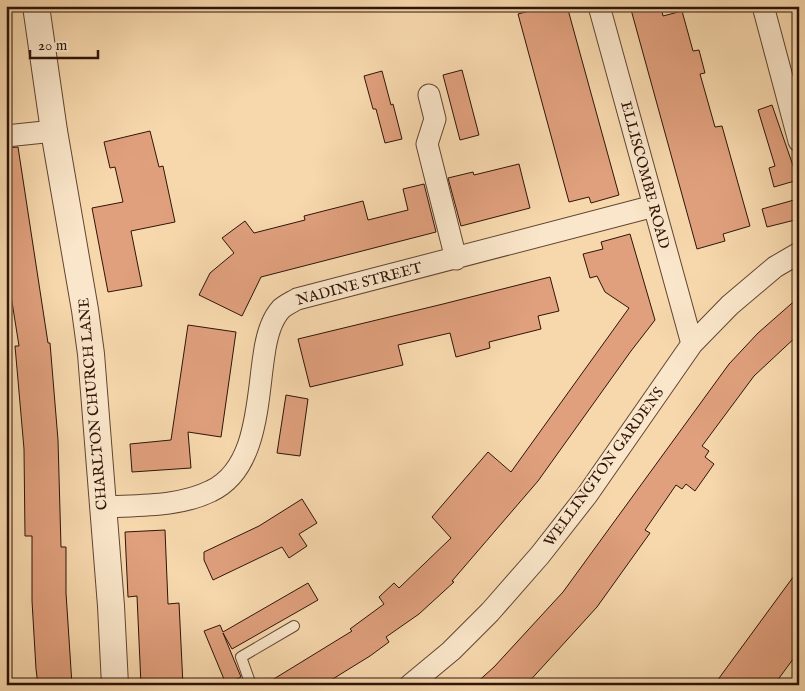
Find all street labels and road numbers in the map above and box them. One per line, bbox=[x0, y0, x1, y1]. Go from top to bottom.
street label: ELLISCOMBE ROAD bbox=[616, 99, 674, 251]
street label: NADINE STREET bbox=[294, 258, 424, 310]
street label: CHARLTON CHURCH LANE bbox=[74, 297, 112, 511]
street label: WELLINGTON GARDENS bbox=[540, 384, 668, 550]

